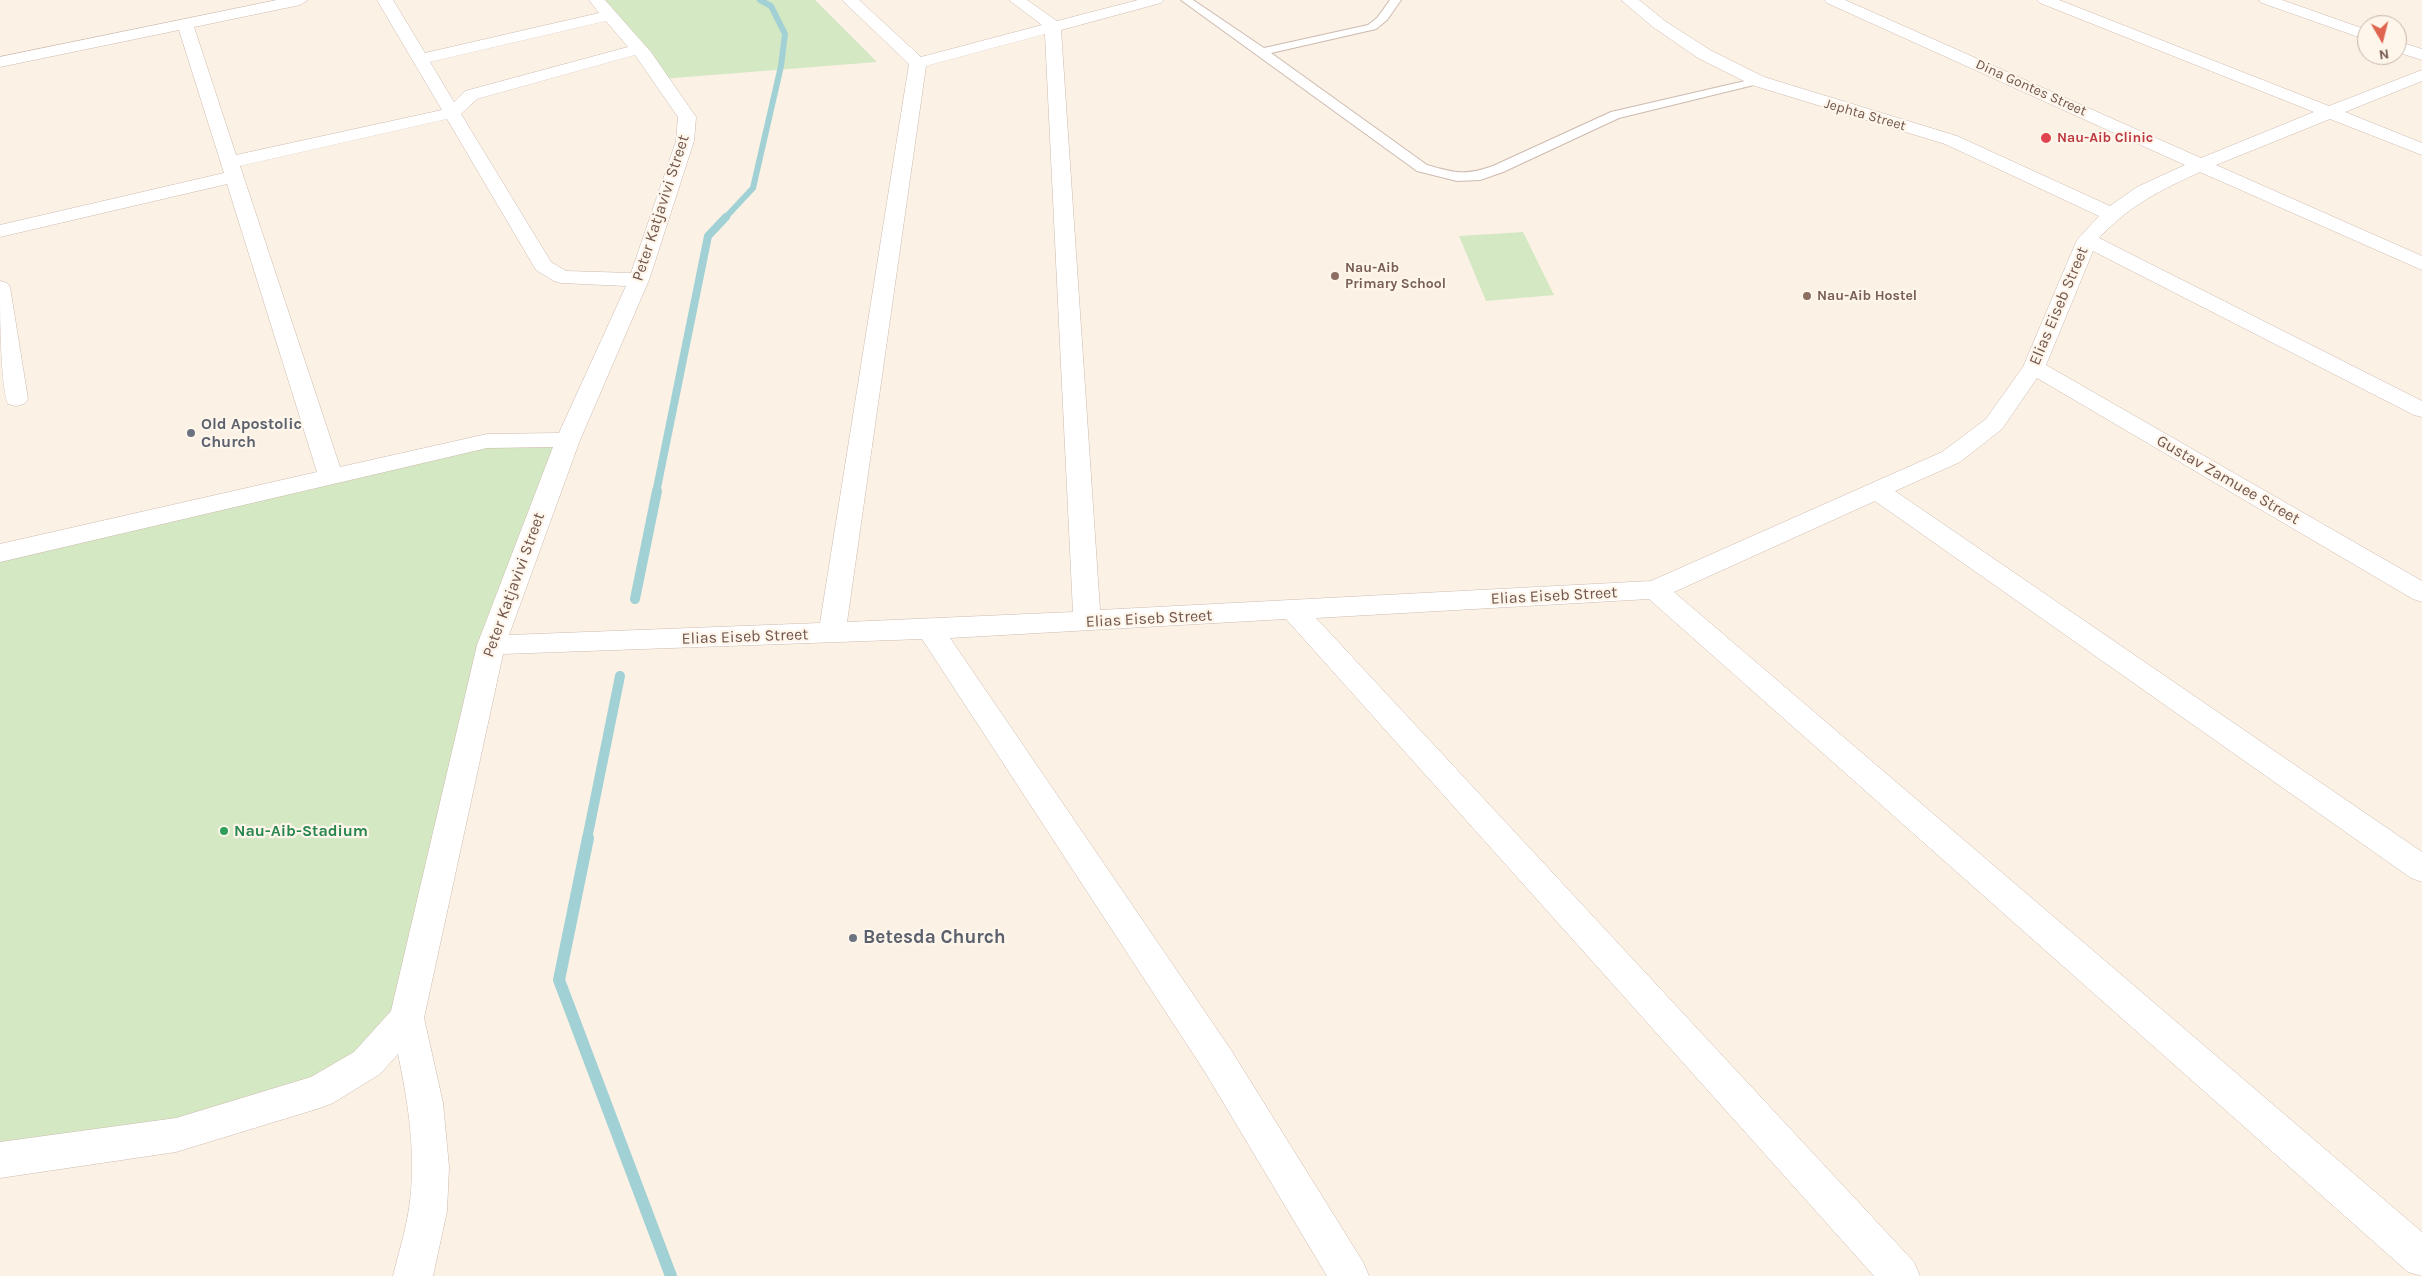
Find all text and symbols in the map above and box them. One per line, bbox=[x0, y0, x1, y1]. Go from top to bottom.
north arrow bbox=[2357, 15, 2407, 65]
text: N bbox=[2378, 45, 2390, 63]
street label: Dina Gontes Street bbox=[1973, 56, 2089, 120]
street label: Jephta Street bbox=[1822, 95, 1908, 135]
place label: Nau-Aib Clinic bbox=[2057, 130, 2153, 146]
marker: Nau-Aib Clinic bbox=[2039, 131, 2053, 145]
street label: Peter Katjavivi Street bbox=[628, 132, 694, 284]
street label: Elias Eiseb Street bbox=[2025, 244, 2093, 368]
place label: Nau-Aib Primary School bbox=[1345, 260, 1446, 292]
marker: Nau-Aib Primary School bbox=[1329, 270, 1341, 282]
place label: Nau-Aib Hostel bbox=[1817, 288, 1917, 304]
marker: Nau-Aib Hostel bbox=[1801, 290, 1813, 302]
place label: Old Apostolic Church bbox=[201, 414, 302, 452]
marker: Old Apostolic Church bbox=[185, 427, 197, 439]
street label: Gustav Zamuee Street bbox=[2153, 431, 2303, 529]
street label: Peter Katjavivi Street bbox=[479, 510, 549, 660]
street label: Elias Eiseb Street bbox=[1490, 583, 1618, 609]
street label: Elias Eiseb Street bbox=[1085, 606, 1213, 632]
street label: Elias Eiseb Street bbox=[681, 625, 809, 649]
place label: Nau-Aib-Stadium bbox=[234, 821, 368, 841]
marker: Nau-Aib-Stadium bbox=[218, 825, 230, 837]
place label: Betesda Church bbox=[863, 927, 1006, 949]
marker: Betesda Church bbox=[847, 932, 859, 944]

